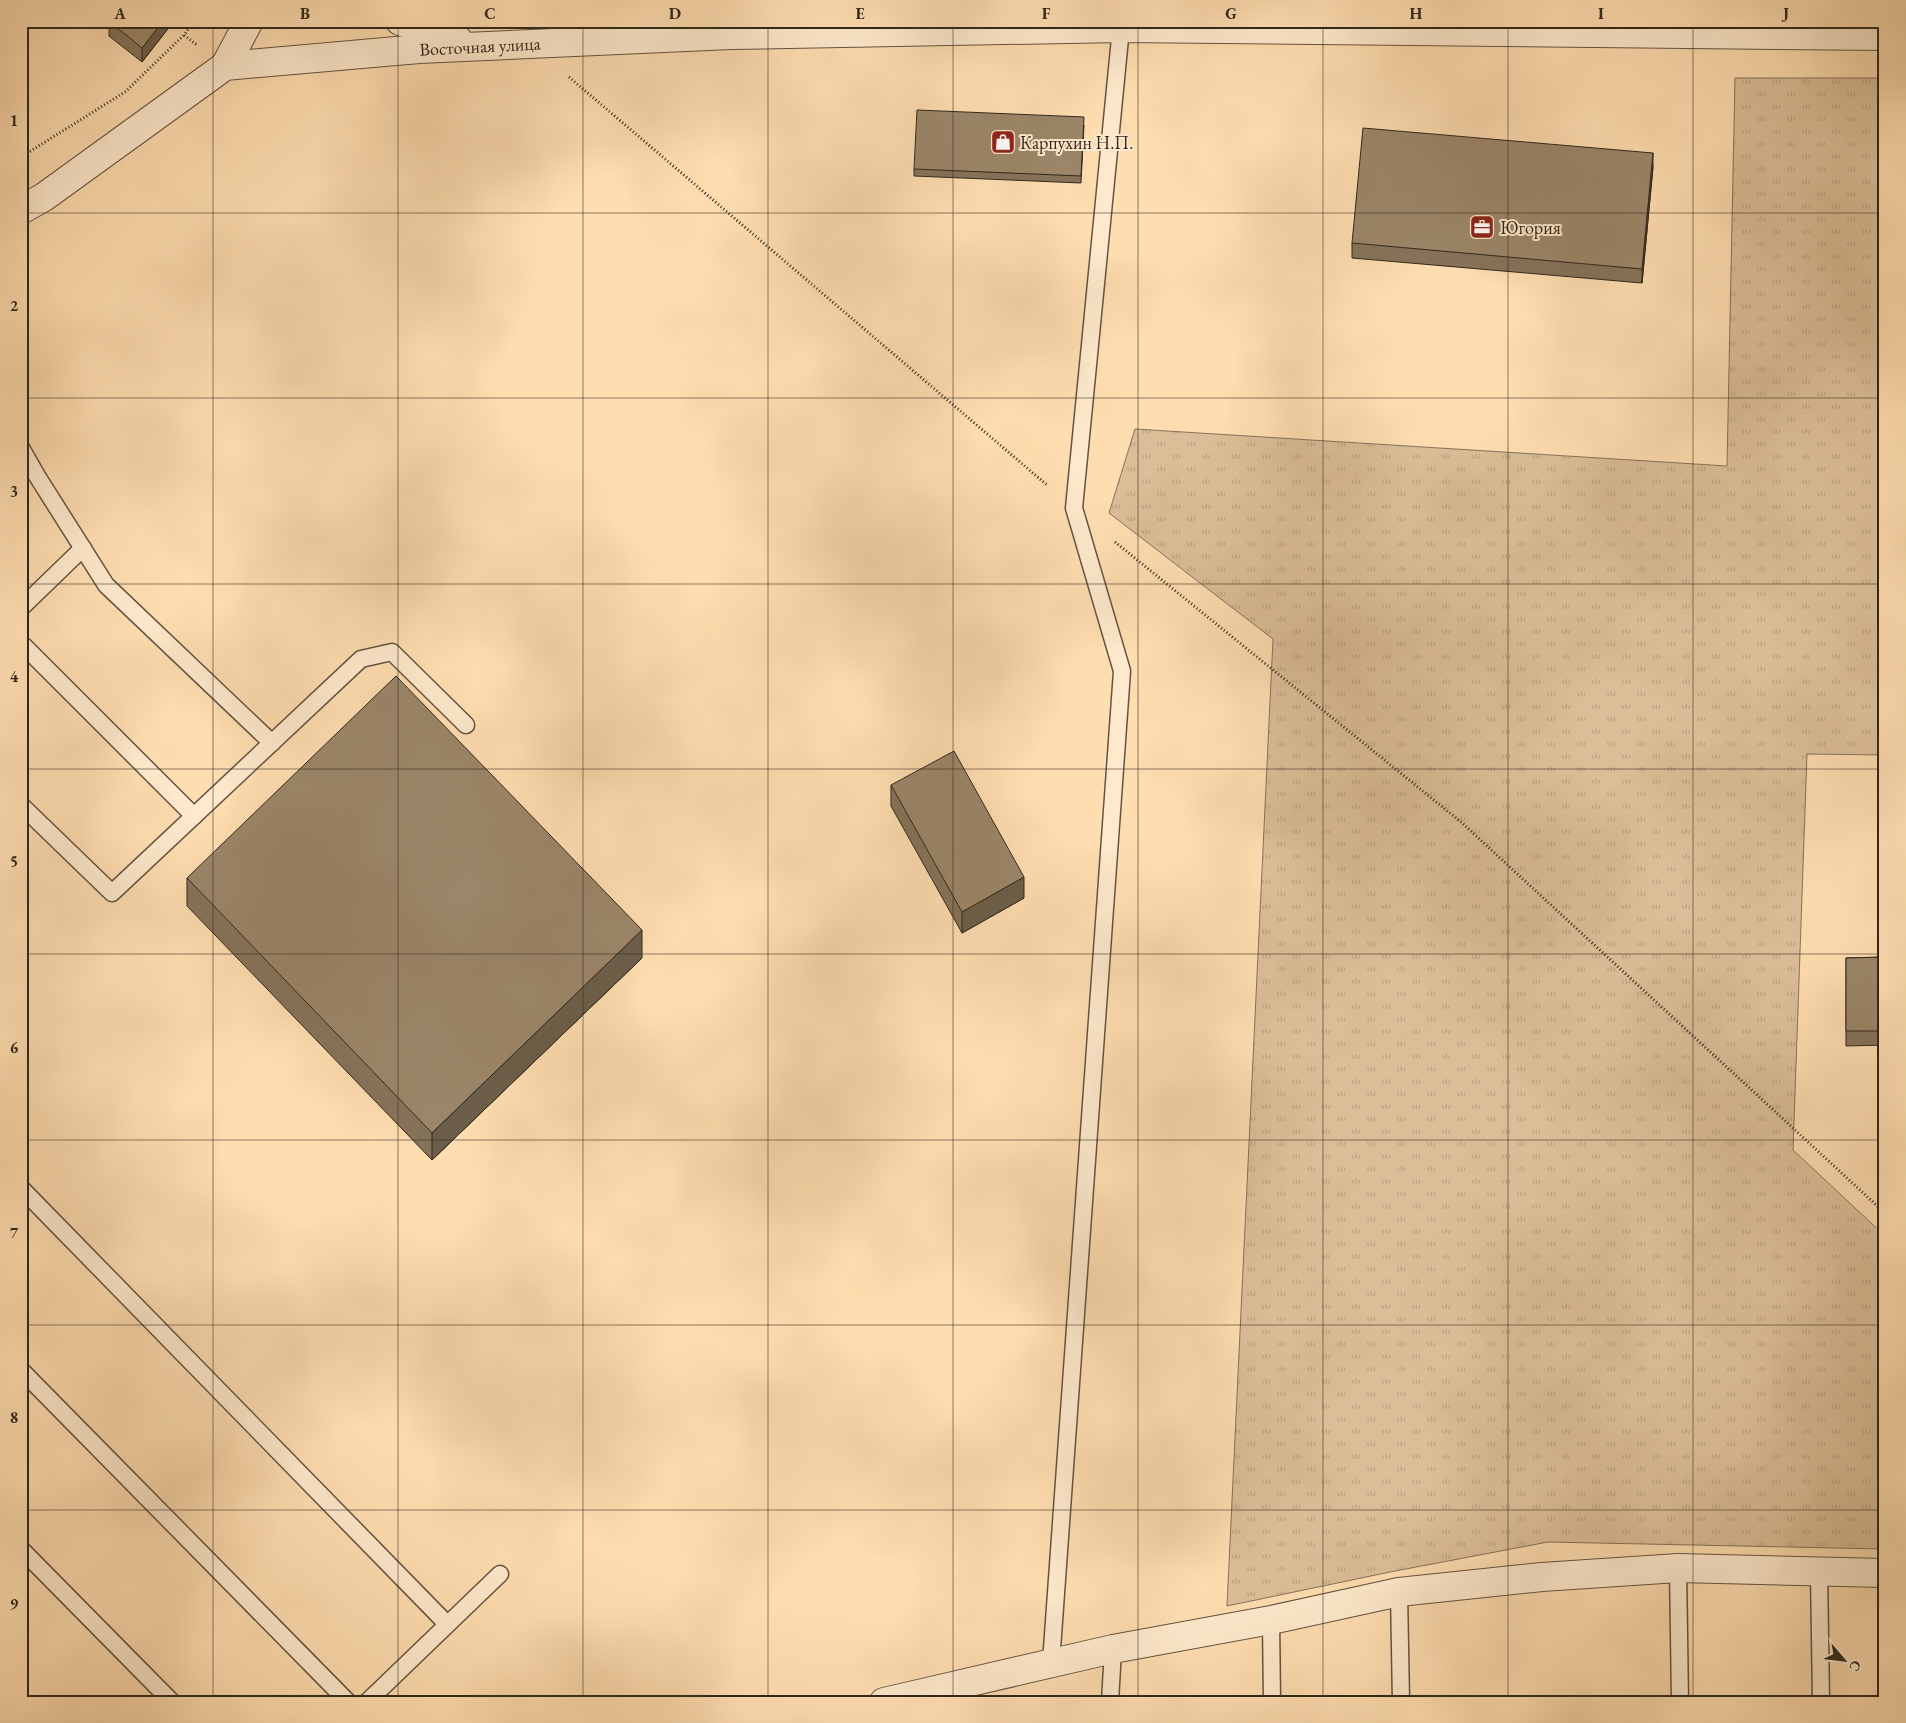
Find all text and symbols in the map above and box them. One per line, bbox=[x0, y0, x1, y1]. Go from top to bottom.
text: A bbox=[113, 3, 126, 24]
text: B bbox=[300, 3, 310, 24]
text: C bbox=[484, 3, 496, 24]
text: D bbox=[669, 3, 681, 24]
text: E bbox=[855, 3, 865, 24]
text: F bbox=[1042, 3, 1051, 24]
text: G bbox=[1225, 3, 1237, 24]
text: H bbox=[1410, 3, 1423, 24]
text: I bbox=[1598, 3, 1604, 24]
text: J bbox=[1781, 3, 1789, 24]
street label: Восточная улица bbox=[419, 31, 542, 61]
text: 1 bbox=[10, 110, 18, 131]
shop icon: Карпухин Н.П. bbox=[990, 129, 1016, 155]
place label: Карпухин Н.П. bbox=[1020, 131, 1133, 154]
office icon: Югория bbox=[1469, 214, 1495, 240]
place label: Югория bbox=[1500, 216, 1561, 239]
text: 2 bbox=[10, 295, 19, 316]
text: 3 bbox=[10, 481, 18, 502]
text: 4 bbox=[10, 666, 19, 687]
text: 5 bbox=[10, 851, 18, 872]
text: 6 bbox=[10, 1037, 19, 1058]
text: 7 bbox=[10, 1222, 19, 1243]
text: 8 bbox=[10, 1407, 18, 1428]
text: 9 bbox=[10, 1593, 19, 1614]
north arrow bbox=[1818, 1636, 1868, 1686]
text: С bbox=[1845, 1657, 1866, 1675]

